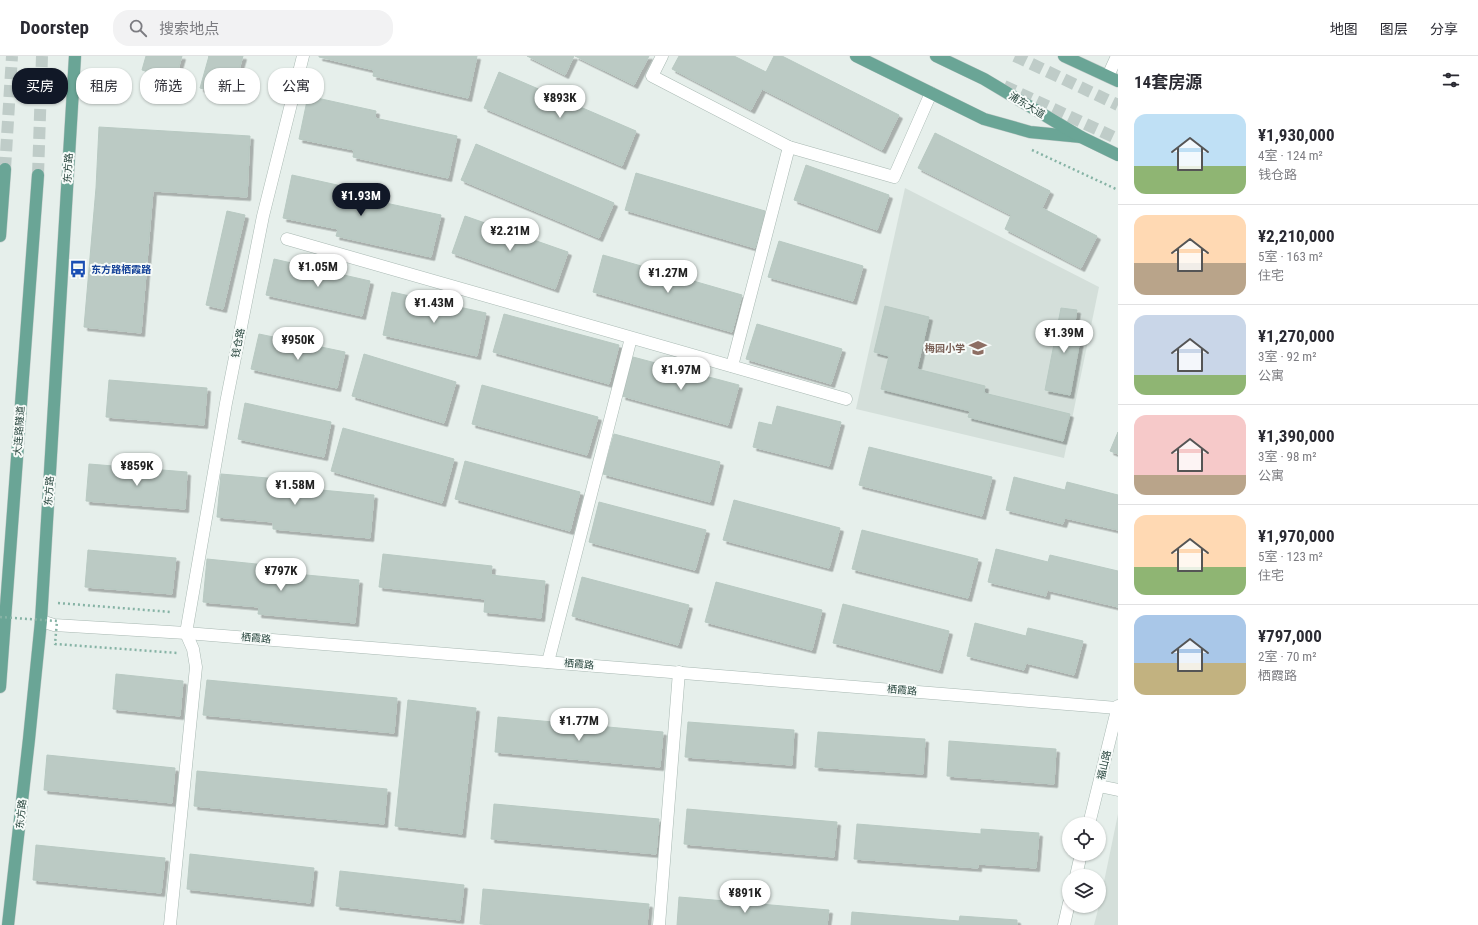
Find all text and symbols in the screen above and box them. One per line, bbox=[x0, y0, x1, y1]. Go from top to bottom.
search box bbox=[113, 10, 393, 46]
text: Doorstep bbox=[20, 16, 89, 39]
icon: search bbox=[127, 17, 149, 39]
text: 搜索地点 bbox=[159, 20, 219, 38]
text: 地图 bbox=[1330, 21, 1358, 37]
text: 图层 bbox=[1380, 21, 1408, 37]
text: 分享 bbox=[1430, 21, 1458, 37]
chip: 买房 bbox=[12, 68, 68, 104]
chip: 租房 bbox=[76, 68, 132, 104]
chip: 筛选 bbox=[140, 68, 196, 104]
chip: 新上 bbox=[204, 68, 260, 104]
chip: 公寓 bbox=[268, 68, 324, 104]
icon: filters bbox=[1440, 69, 1462, 91]
text: 14套房源 bbox=[1134, 72, 1202, 92]
pin: ¥893K bbox=[532, 85, 588, 119]
text: ¥893K bbox=[543, 90, 577, 105]
street label: 浦东大道 bbox=[1007, 90, 1047, 120]
text: ¥1,930,000 bbox=[1258, 125, 1335, 145]
icon: home bbox=[1166, 130, 1214, 178]
text: 4室 · 124 m² bbox=[1258, 148, 1323, 163]
street label: 东方路 bbox=[62, 153, 74, 183]
text: 钱仓路 bbox=[1258, 167, 1297, 182]
pin: ¥1.93M bbox=[328, 183, 394, 217]
text: ¥1.93M bbox=[341, 188, 381, 203]
pin: ¥2.21M bbox=[477, 218, 543, 252]
text: ¥2.21M bbox=[490, 223, 530, 238]
text: ¥2,210,000 bbox=[1258, 226, 1335, 246]
icon: home bbox=[1166, 231, 1214, 279]
text: 5室 · 163 m² bbox=[1258, 249, 1323, 264]
pin: ¥1.05M bbox=[285, 254, 351, 288]
bus stop icon: 东方路栖霞路 bbox=[68, 259, 88, 279]
text: ¥1.05M bbox=[298, 259, 338, 274]
pin: ¥1.27M bbox=[635, 260, 701, 294]
place label: 东方路栖霞路 bbox=[91, 264, 152, 275]
text: ¥1.27M bbox=[648, 265, 688, 280]
text: 住宅 bbox=[1258, 268, 1284, 283]
pin: ¥1.43M bbox=[401, 290, 467, 324]
text: ¥1.43M bbox=[414, 295, 454, 310]
pin: ¥1.39M bbox=[1031, 320, 1097, 354]
text: ¥1.39M bbox=[1044, 325, 1084, 340]
text: ¥1,270,000 bbox=[1258, 326, 1335, 346]
street label: 钱仓路 bbox=[230, 327, 246, 359]
pin: ¥950K bbox=[270, 327, 326, 361]
icon: home bbox=[1166, 331, 1214, 379]
text: ¥950K bbox=[281, 332, 315, 347]
school or university icon: 梅园小学 bbox=[968, 338, 988, 358]
place label: 梅园小学 bbox=[924, 343, 965, 354]
text: 3室 · 92 m² bbox=[1258, 349, 1316, 364]
pin: ¥1.97M bbox=[648, 357, 714, 391]
text: ¥1.97M bbox=[661, 362, 701, 377]
text: 公寓 bbox=[1258, 368, 1284, 383]
street label: 大连路隧道 bbox=[12, 406, 26, 456]
text: ¥1,390,000 bbox=[1258, 426, 1335, 446]
icon: home bbox=[1166, 431, 1214, 479]
text: 3室 · 98 m² bbox=[1258, 449, 1316, 464]
pin: ¥859K bbox=[109, 453, 165, 487]
text: ¥859K bbox=[120, 458, 154, 473]
text: 公寓 bbox=[1258, 468, 1284, 483]
pin: ¥1.58M bbox=[262, 472, 328, 506]
street label: 东方路 bbox=[42, 476, 56, 506]
text: ¥1.58M bbox=[275, 477, 315, 492]
text: ¥1,970,000 bbox=[1258, 526, 1335, 546]
icon: home bbox=[1166, 531, 1214, 579]
text: 5室 · 123 m² bbox=[1258, 549, 1323, 564]
pin: ¥797K bbox=[253, 558, 309, 592]
text: ¥797K bbox=[264, 563, 298, 578]
text: 住宅 bbox=[1258, 568, 1284, 583]
text: ¥797,000 bbox=[1258, 626, 1322, 646]
street label: 栖霞路 bbox=[241, 631, 271, 645]
icon: home bbox=[1166, 631, 1214, 679]
text: 2室 · 70 m² bbox=[1258, 649, 1316, 664]
street label: 栖霞路 bbox=[564, 657, 594, 671]
text: 栖霞路 bbox=[1258, 668, 1297, 683]
street label: 栖霞路 bbox=[887, 683, 917, 697]
pin: ¥1.77M bbox=[546, 708, 612, 742]
text: ¥1.77M bbox=[559, 713, 599, 728]
street label: 福山路 bbox=[1095, 749, 1113, 781]
street label: 东方路 bbox=[14, 799, 28, 829]
map controls bbox=[1062, 817, 1106, 913]
button: locate bbox=[1062, 817, 1106, 861]
button: layers bbox=[1062, 869, 1106, 913]
pin: ¥891K bbox=[717, 880, 773, 914]
text: ¥891K bbox=[728, 885, 762, 900]

